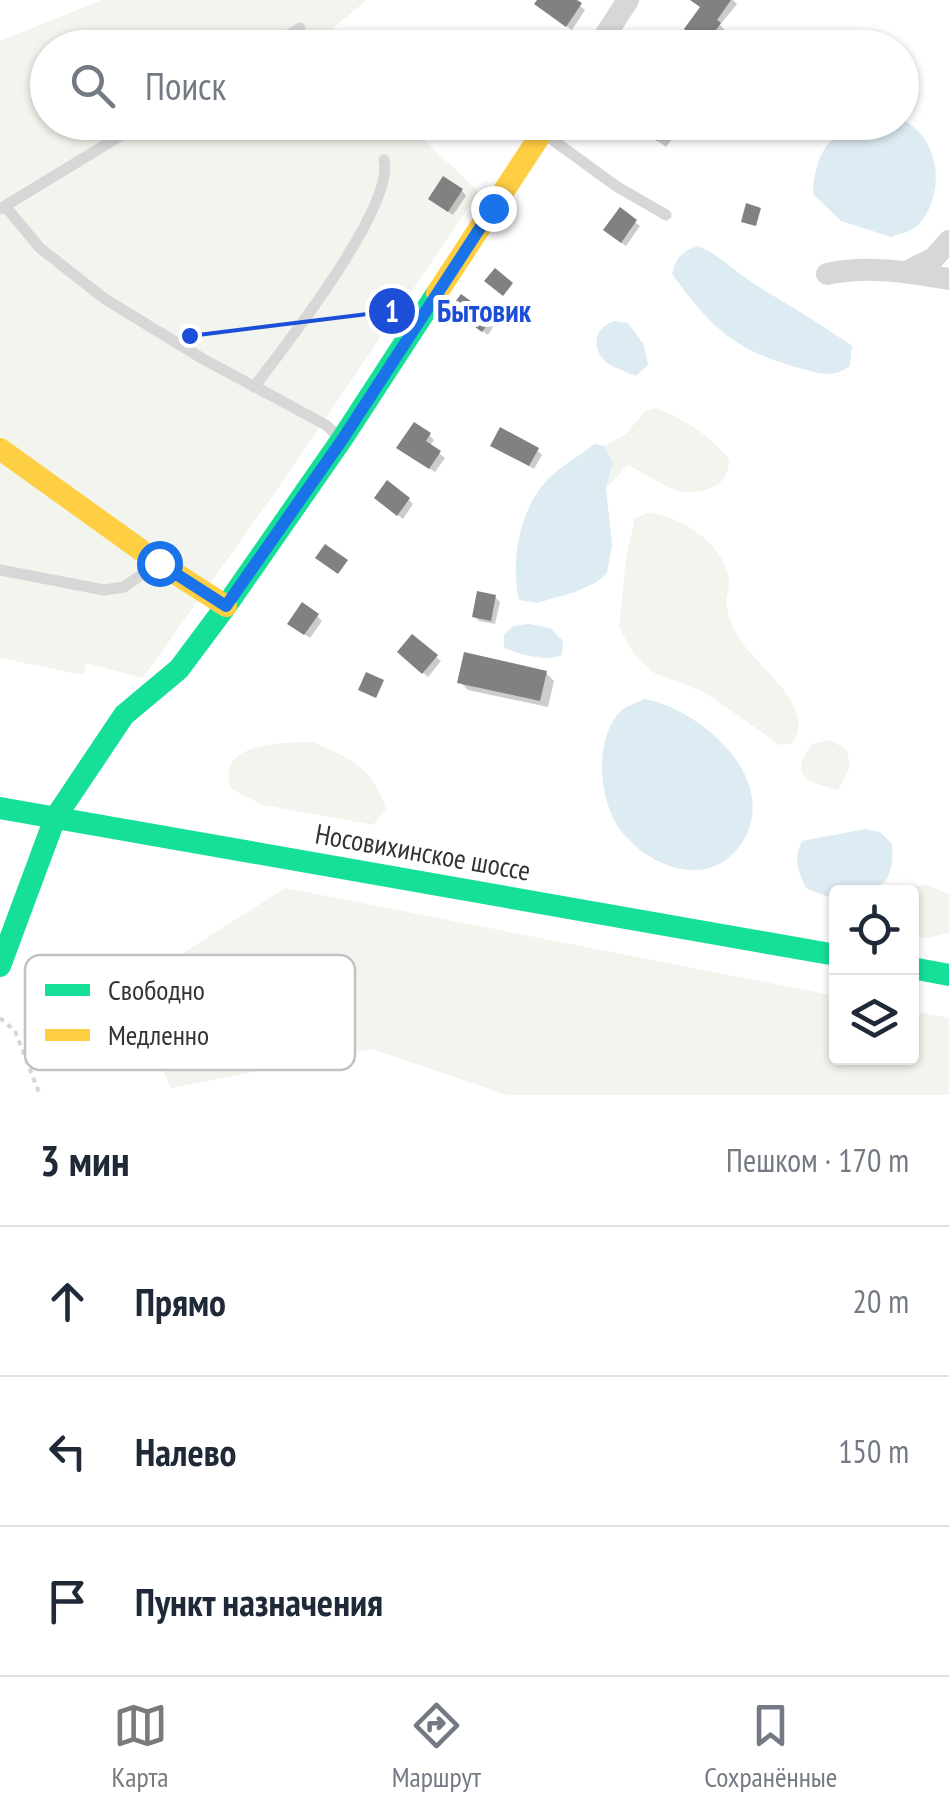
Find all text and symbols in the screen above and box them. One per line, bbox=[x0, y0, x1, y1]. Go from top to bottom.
search box bbox=[30, 30, 919, 140]
icon: search bbox=[65, 58, 120, 113]
text: Поиск bbox=[145, 61, 226, 110]
route end bbox=[471, 186, 517, 232]
callout: Бытовик bbox=[367, 281, 551, 341]
text: 1 bbox=[385, 291, 399, 330]
text: Бытовик bbox=[437, 291, 532, 330]
route start bbox=[137, 541, 183, 587]
street label: Носовихинское шоссе bbox=[313, 814, 533, 889]
map controls bbox=[829, 885, 919, 1065]
button: locate bbox=[829, 885, 919, 975]
legend bbox=[25, 955, 355, 1070]
text: Свободно bbox=[108, 971, 205, 1008]
button: layers bbox=[829, 975, 919, 1065]
text: Медленно bbox=[108, 1016, 209, 1053]
text: 3 мин bbox=[40, 1133, 130, 1188]
text: Пешком · 170 m bbox=[726, 1139, 909, 1181]
icon: ahead bbox=[40, 1274, 95, 1329]
text: Прямо bbox=[135, 1277, 226, 1326]
text: 20 m bbox=[853, 1280, 909, 1322]
icon: left bbox=[40, 1424, 95, 1479]
text: Налево bbox=[135, 1427, 236, 1476]
text: 150 m bbox=[838, 1430, 909, 1472]
icon: arrive bbox=[40, 1574, 95, 1629]
text: Пункт назначения bbox=[135, 1577, 383, 1626]
tab: Карта bbox=[112, 1698, 169, 1795]
tab: Маршрут bbox=[392, 1698, 481, 1795]
tab: Сохранённые bbox=[704, 1698, 837, 1795]

